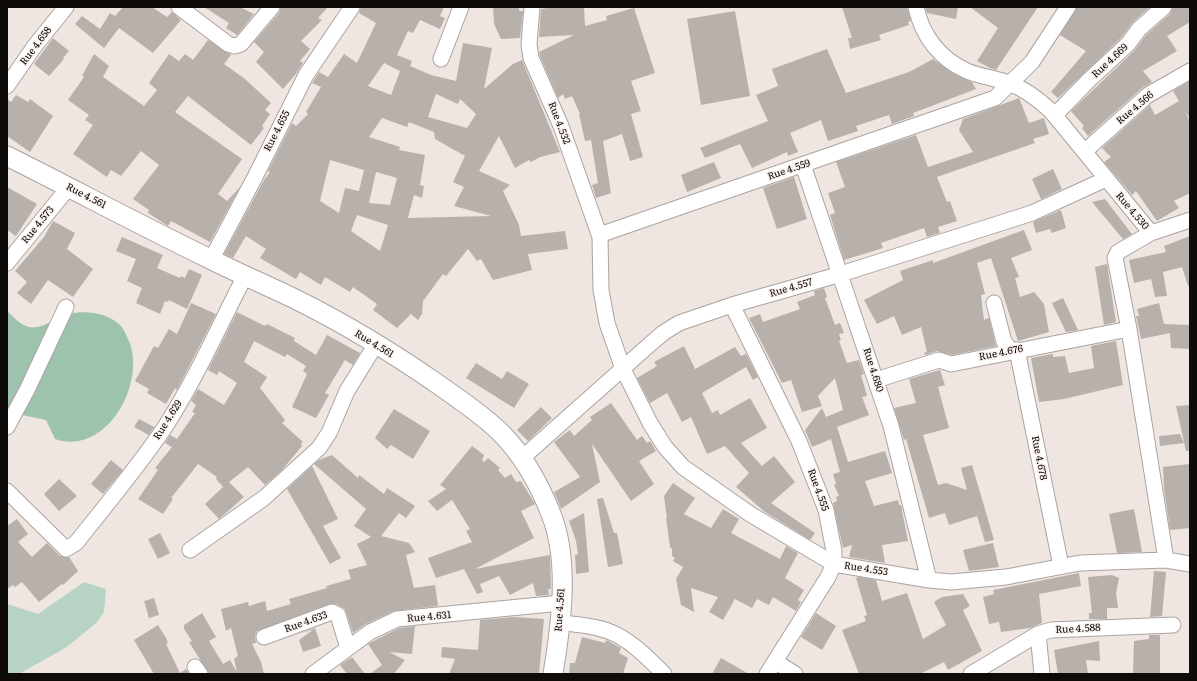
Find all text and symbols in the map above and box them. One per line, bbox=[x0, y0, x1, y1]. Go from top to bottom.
street label: Rue 4.658 bbox=[18, 24, 54, 68]
street label: Rue 4.669 bbox=[1089, 41, 1131, 81]
street label: Rue 4.566 bbox=[1114, 89, 1156, 127]
street label: Rue 4.532 bbox=[545, 100, 573, 146]
street label: Rue 4.655 bbox=[262, 108, 292, 154]
street label: Rue 4.559 bbox=[766, 157, 812, 183]
street label: Rue 4.561 bbox=[64, 181, 108, 211]
street label: Rue 4.530 bbox=[1113, 190, 1151, 232]
street label: Rue 4.573 bbox=[19, 204, 57, 246]
street label: Rue 4.557 bbox=[768, 276, 814, 300]
street label: Rue 4.561 bbox=[352, 328, 396, 360]
street label: Rue 4.676 bbox=[978, 343, 1024, 363]
street label: Rue 4.680 bbox=[860, 346, 886, 394]
street label: Rue 4.629 bbox=[151, 398, 185, 442]
street label: Rue 4.678 bbox=[1029, 435, 1049, 481]
street label: Rue 4.555 bbox=[805, 467, 831, 513]
street label: Rue 4.553 bbox=[843, 560, 889, 578]
street label: Rue 4.561 bbox=[552, 588, 568, 632]
street label: Rue 4.633 bbox=[283, 609, 329, 635]
street label: Rue 4.631 bbox=[407, 609, 451, 625]
street label: Rue 4.588 bbox=[1055, 622, 1101, 636]

